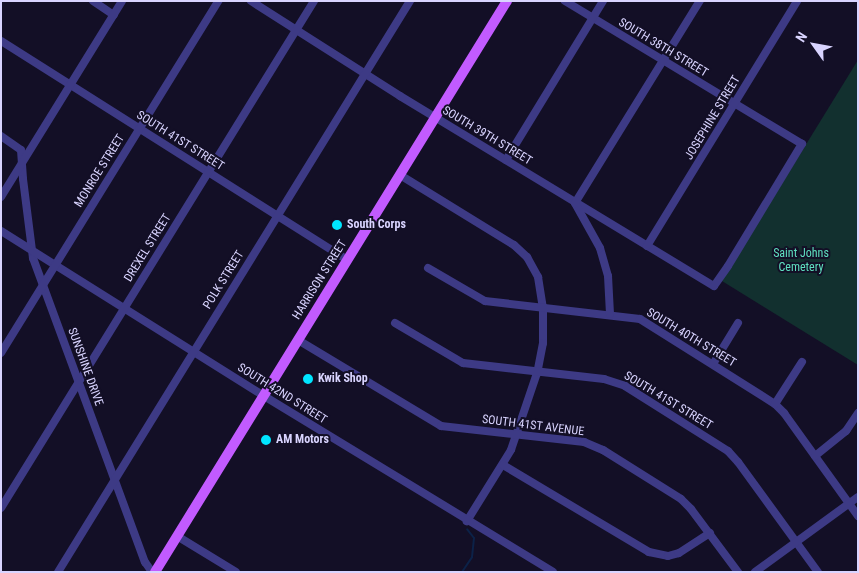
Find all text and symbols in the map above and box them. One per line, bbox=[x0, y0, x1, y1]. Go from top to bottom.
street label: SOUTH 38TH STREET bbox=[616, 16, 710, 80]
north arrow bbox=[789, 20, 839, 70]
text: N bbox=[792, 29, 810, 45]
street label: JOSEPHINE STREET bbox=[682, 73, 744, 163]
street label: SOUTH 39TH STREET bbox=[440, 104, 534, 168]
street label: SOUTH 41ST STREET bbox=[133, 108, 227, 174]
street label: MONROE STREET bbox=[72, 132, 128, 210]
street label: DREXEL STREET bbox=[121, 211, 175, 285]
place label: South Corps bbox=[347, 218, 406, 232]
marker: South Corps bbox=[331, 219, 343, 231]
street label: HARRISON STREET bbox=[290, 238, 350, 322]
park label: Saint Johns Cemetery bbox=[773, 247, 829, 275]
street label: POLK STREET bbox=[200, 248, 248, 312]
street label: SOUTH 40TH STREET bbox=[644, 306, 738, 370]
street label: SUNSHINE DRIVE bbox=[64, 326, 106, 408]
street label: SOUTH 42ND STREET bbox=[235, 361, 329, 427]
street label: SOUTH 41ST STREET bbox=[621, 369, 715, 433]
place label: Kwik Shop bbox=[318, 372, 368, 386]
marker: Kwik Shop bbox=[302, 373, 314, 385]
street label: SOUTH 41ST AVENUE bbox=[481, 413, 585, 439]
place label: AM Motors bbox=[276, 433, 329, 447]
marker: AM Motors bbox=[260, 434, 272, 446]

